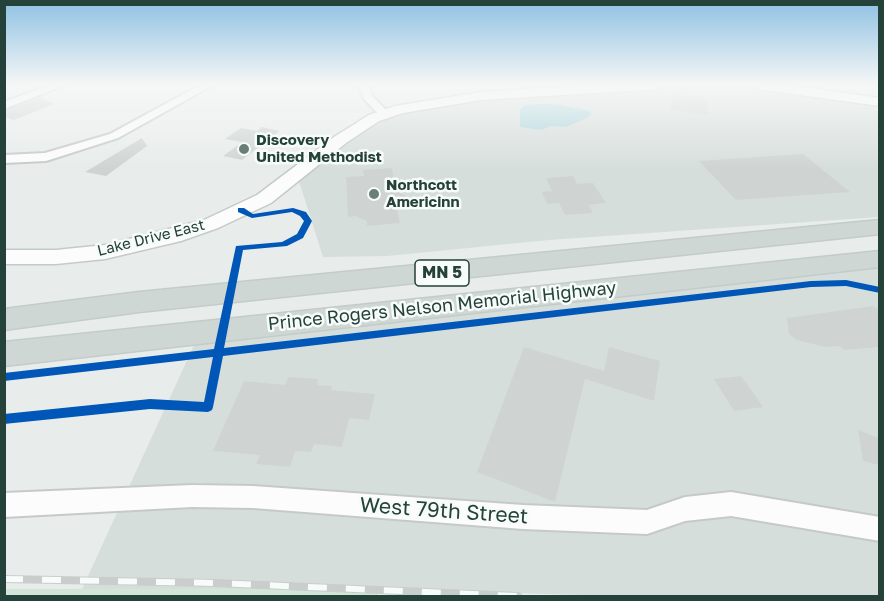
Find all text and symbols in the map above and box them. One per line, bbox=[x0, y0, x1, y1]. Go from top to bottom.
place label: Discovery United Methodist bbox=[256, 131, 382, 166]
marker: Discovery United Methodist bbox=[237, 142, 251, 156]
place label: Northcott Americinn bbox=[386, 176, 459, 211]
marker: Northcott Americinn bbox=[367, 187, 381, 201]
street label: Lake Drive East bbox=[95, 216, 207, 260]
road number: MN 5 bbox=[415, 260, 469, 286]
street label: Prince Rogers Nelson Memorial Highway bbox=[267, 277, 617, 335]
street label: West 79th Street bbox=[359, 493, 529, 529]

